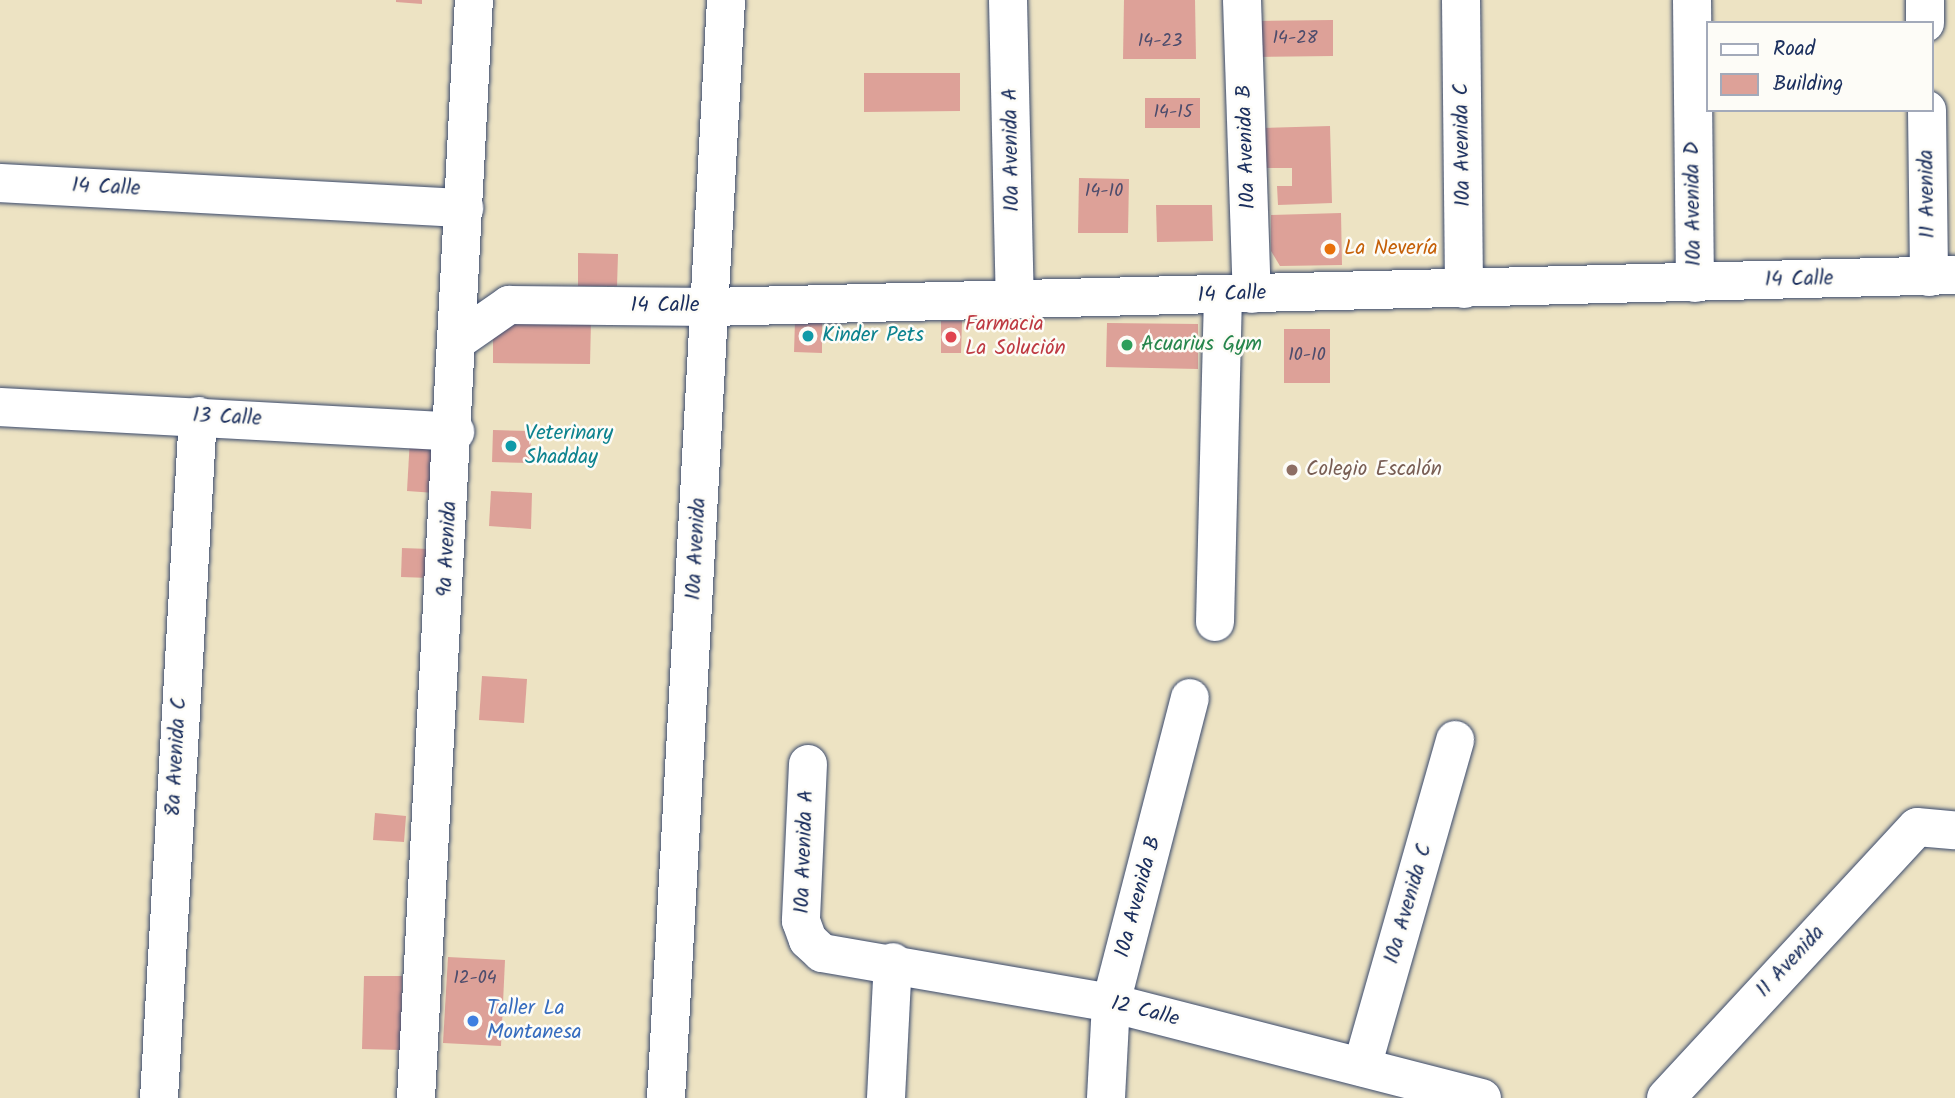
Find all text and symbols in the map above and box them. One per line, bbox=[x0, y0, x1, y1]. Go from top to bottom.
legend bbox=[1706, 21, 1934, 112]
house number: 14-28 bbox=[1272, 28, 1318, 50]
house number: 14-23 bbox=[1138, 31, 1182, 53]
text: Road bbox=[1773, 33, 1815, 66]
text: Building bbox=[1773, 68, 1843, 101]
street label: 10a Avenida C bbox=[1449, 83, 1477, 207]
street label: 10a Avenida B bbox=[1232, 84, 1262, 210]
street label: 10a Avenida A bbox=[998, 88, 1026, 212]
house number: 14-15 bbox=[1153, 102, 1193, 124]
street label: 10a Avenida D bbox=[1680, 141, 1708, 267]
street label: 11 Avenida bbox=[1915, 149, 1941, 239]
street label: 14 Calle bbox=[71, 174, 141, 202]
house number: 14-10 bbox=[1085, 181, 1123, 203]
place label: La Nevería bbox=[1344, 236, 1438, 262]
marker: La Nevería bbox=[1322, 241, 1338, 257]
street label: 14 Calle bbox=[1764, 267, 1834, 293]
street label: 14 Calle bbox=[1197, 281, 1267, 309]
street label: 14 Calle bbox=[631, 293, 699, 319]
place label: Farmacia La Solución bbox=[965, 312, 1066, 362]
place label: Kinder Pets bbox=[822, 323, 924, 349]
marker: Kinder Pets bbox=[800, 328, 816, 344]
marker: Farmacia La Solución bbox=[943, 329, 959, 345]
place label: Acuarius Gym bbox=[1141, 332, 1262, 358]
marker: Acuarius Gym bbox=[1119, 337, 1135, 353]
house number: 10-10 bbox=[1288, 345, 1326, 367]
street label: 13 Calle bbox=[192, 404, 262, 432]
place label: Veterinary Shadday bbox=[525, 421, 613, 471]
marker: Veterinary Shadday bbox=[503, 438, 519, 454]
place label: Colegio Escalón bbox=[1306, 457, 1442, 483]
marker: Colegio Escalón bbox=[1284, 462, 1300, 478]
street label: 10a Avenida bbox=[682, 497, 712, 601]
street label: 9a Avenida bbox=[433, 500, 463, 598]
street label: 8a Avenida C bbox=[161, 697, 193, 817]
street label: 10a Avenida A bbox=[790, 790, 820, 914]
street label: 10a Avenida B bbox=[1111, 833, 1167, 961]
street label: 10a Avenida C bbox=[1380, 841, 1438, 967]
street label: 11 Avenida bbox=[1751, 921, 1831, 1003]
house number: 12-04 bbox=[453, 968, 497, 990]
street label: 12 Calle bbox=[1108, 991, 1182, 1033]
place label: Taller La Montanesa bbox=[487, 996, 582, 1046]
marker: Taller La Montanesa bbox=[465, 1013, 481, 1029]

